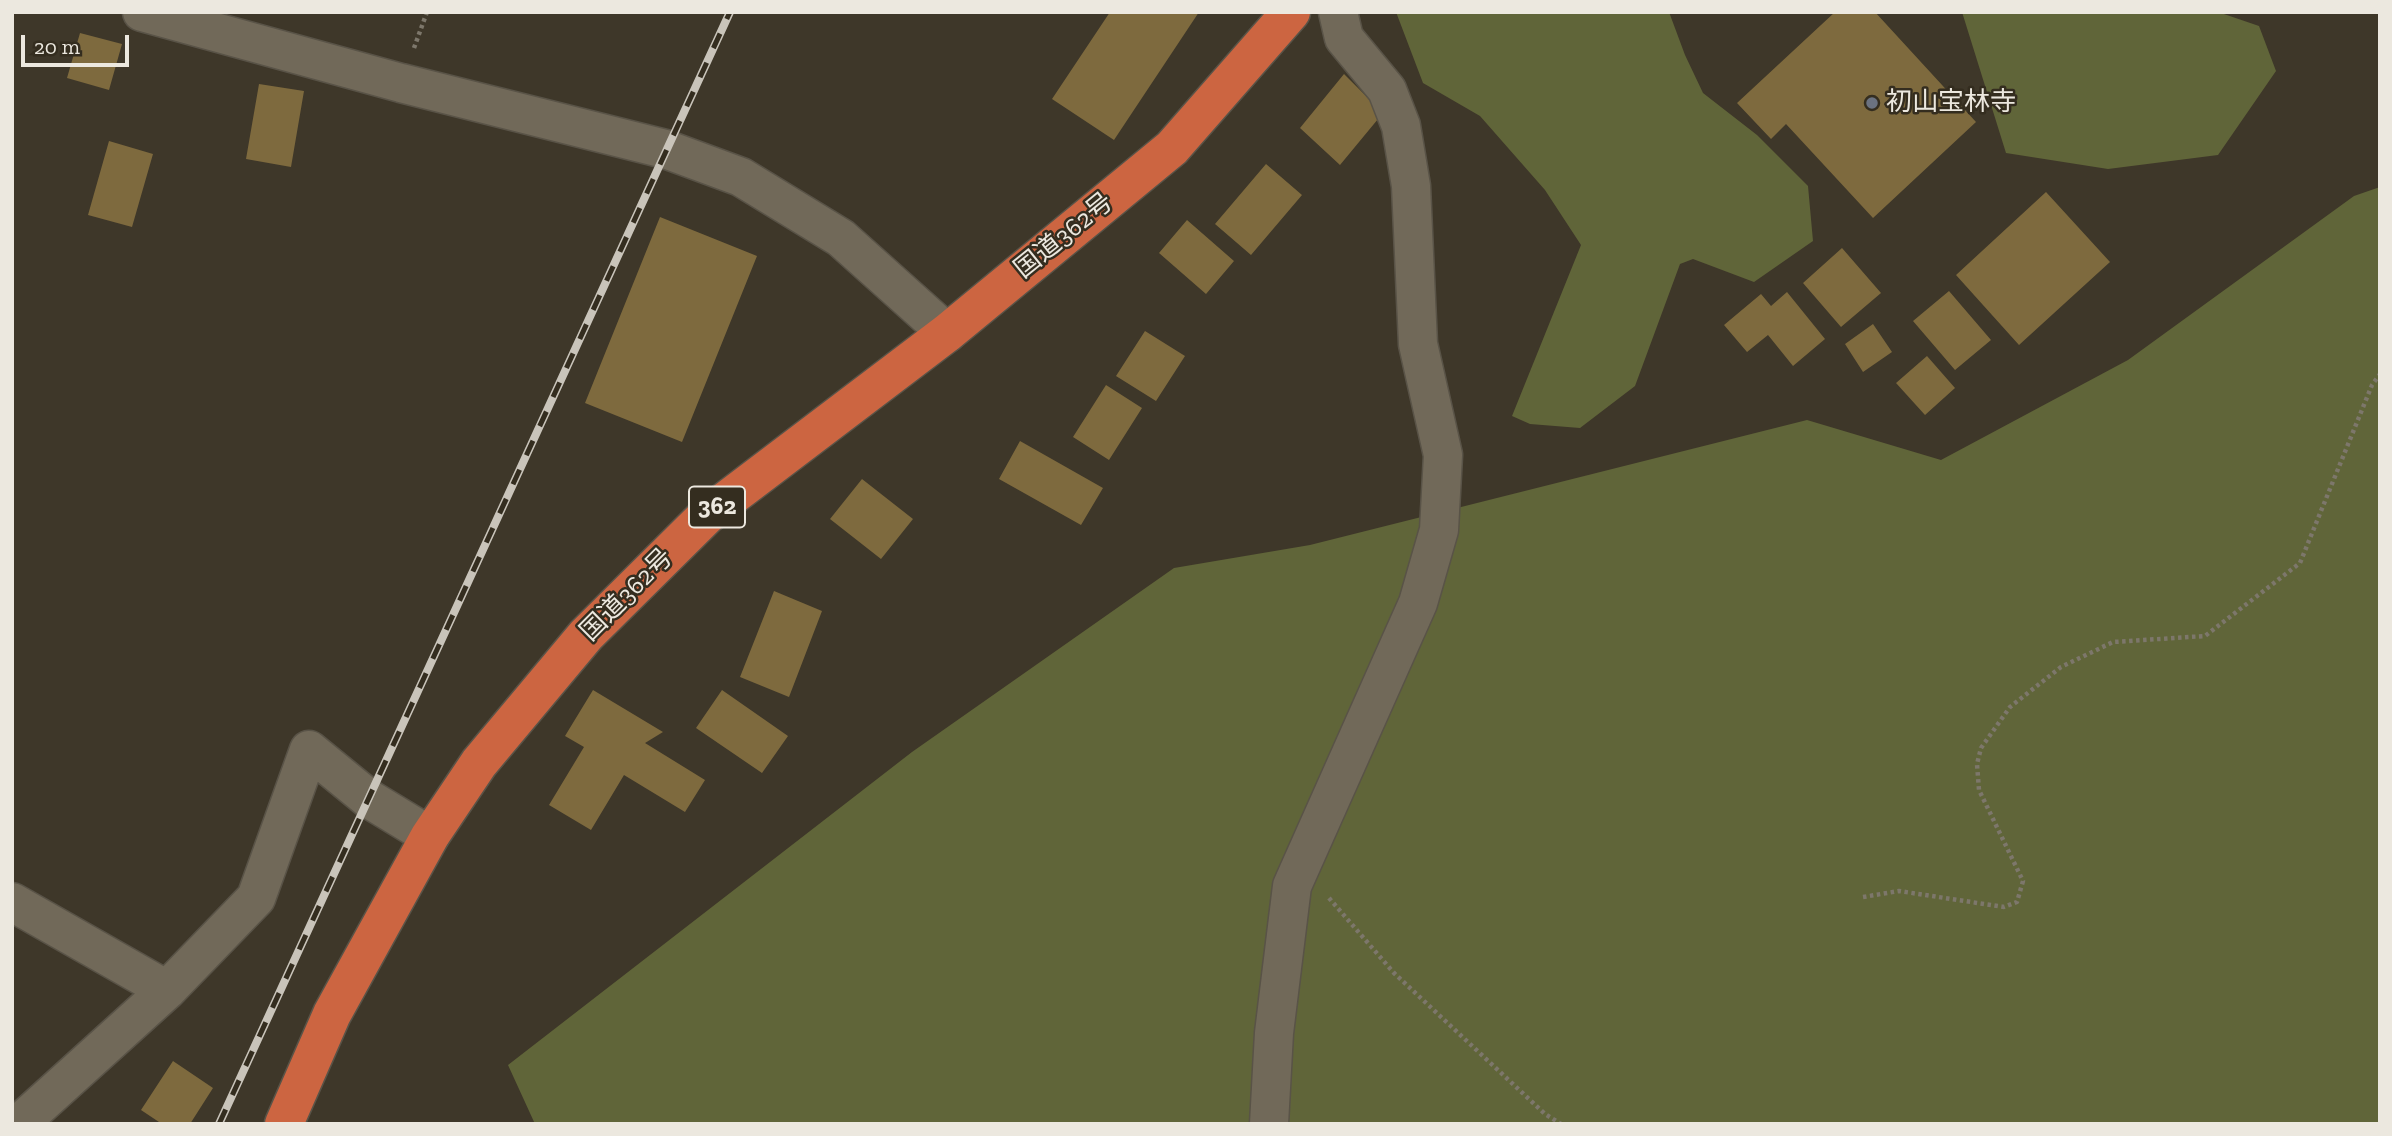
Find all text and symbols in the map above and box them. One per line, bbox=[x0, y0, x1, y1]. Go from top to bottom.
scale bar bbox=[24, 21, 133, 65]
text: 20 m bbox=[34, 34, 80, 59]
place label: 初山宝林寺 bbox=[1886, 87, 2016, 119]
marker: 初山宝林寺 bbox=[1864, 95, 1880, 111]
street label: 国道362号 bbox=[1008, 187, 1120, 285]
road number: 362 bbox=[689, 486, 745, 528]
street label: 国道362号 bbox=[574, 542, 680, 648]

